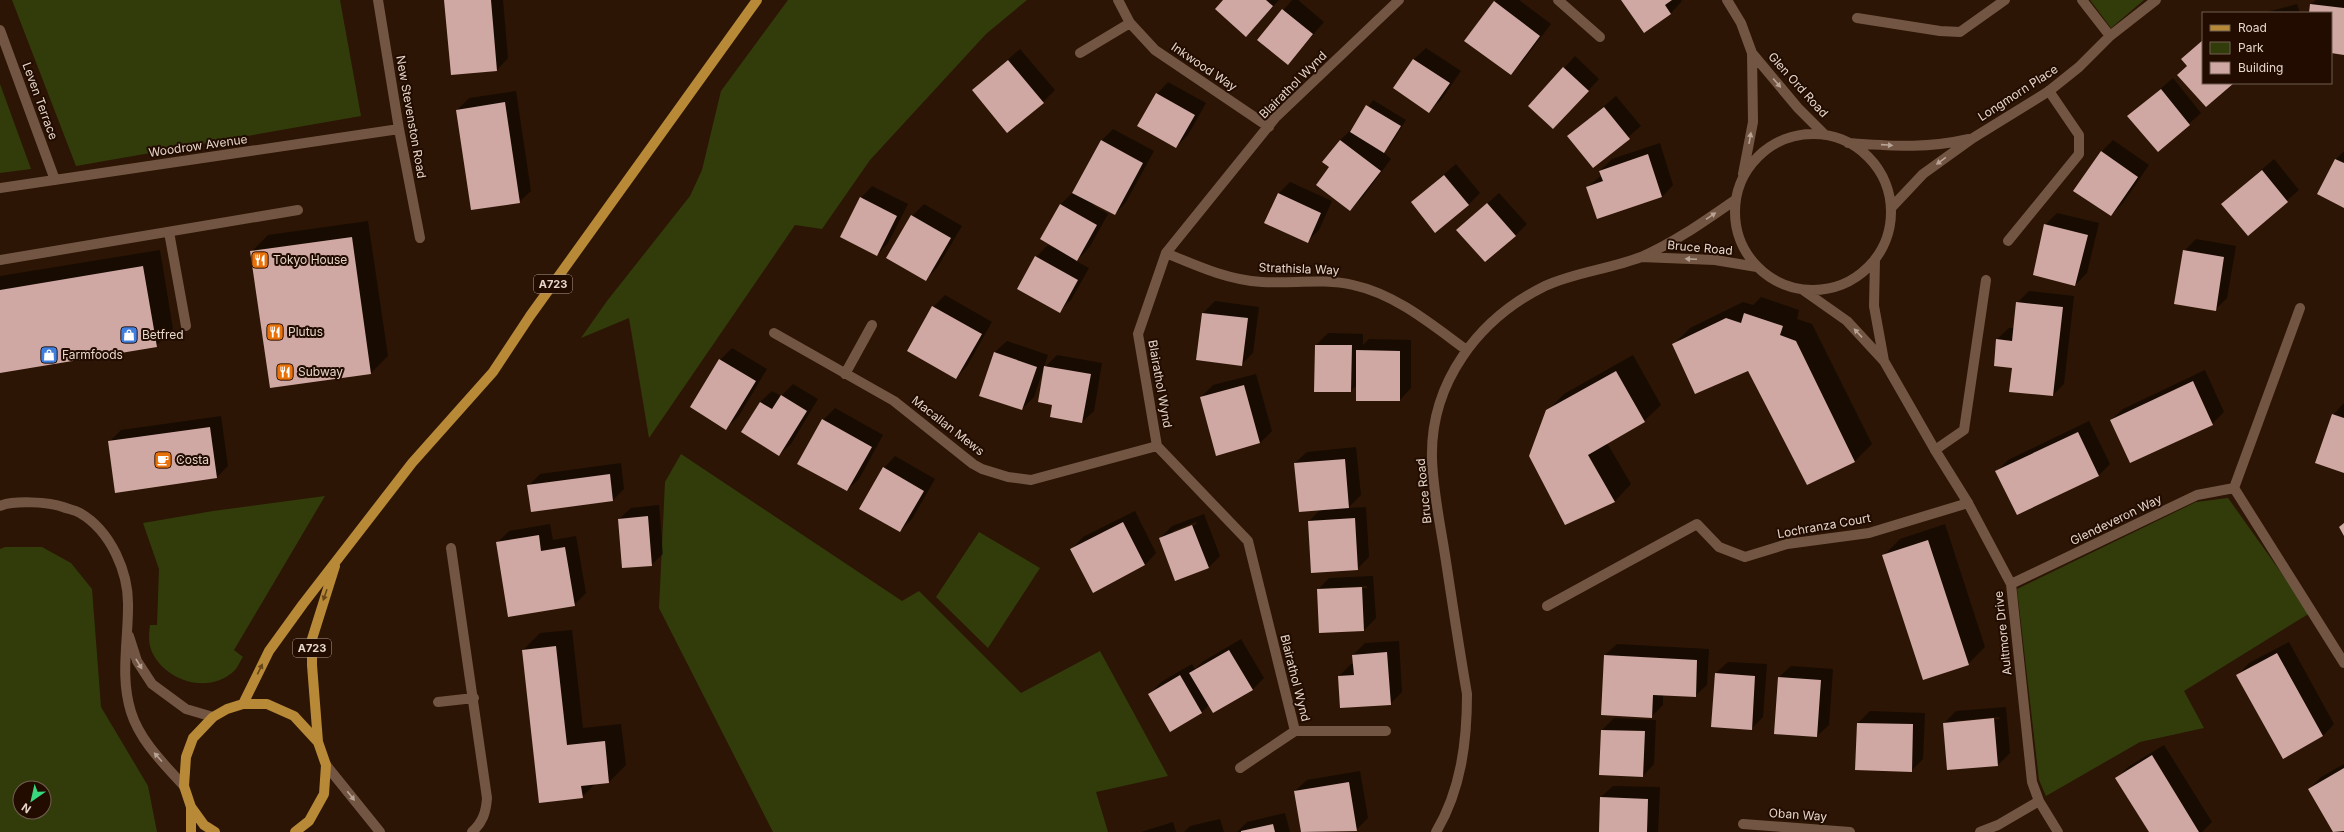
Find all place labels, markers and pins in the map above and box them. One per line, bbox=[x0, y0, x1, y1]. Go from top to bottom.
restaurant icon: Tokyo House bbox=[250, 250, 270, 270]
place label: Tokyo House bbox=[273, 252, 347, 267]
restaurant icon: Plutus bbox=[265, 322, 285, 342]
place label: Plutus bbox=[288, 324, 323, 339]
shop icon: Betfred bbox=[119, 325, 139, 345]
place label: Betfred bbox=[142, 327, 184, 342]
shop icon: Farmfoods bbox=[39, 345, 59, 365]
place label: Farmfoods bbox=[62, 347, 123, 362]
restaurant icon: Subway bbox=[275, 362, 295, 382]
place label: Subway bbox=[298, 364, 343, 379]
cafe icon: Costa bbox=[153, 450, 173, 470]
place label: Costa bbox=[176, 452, 209, 467]

